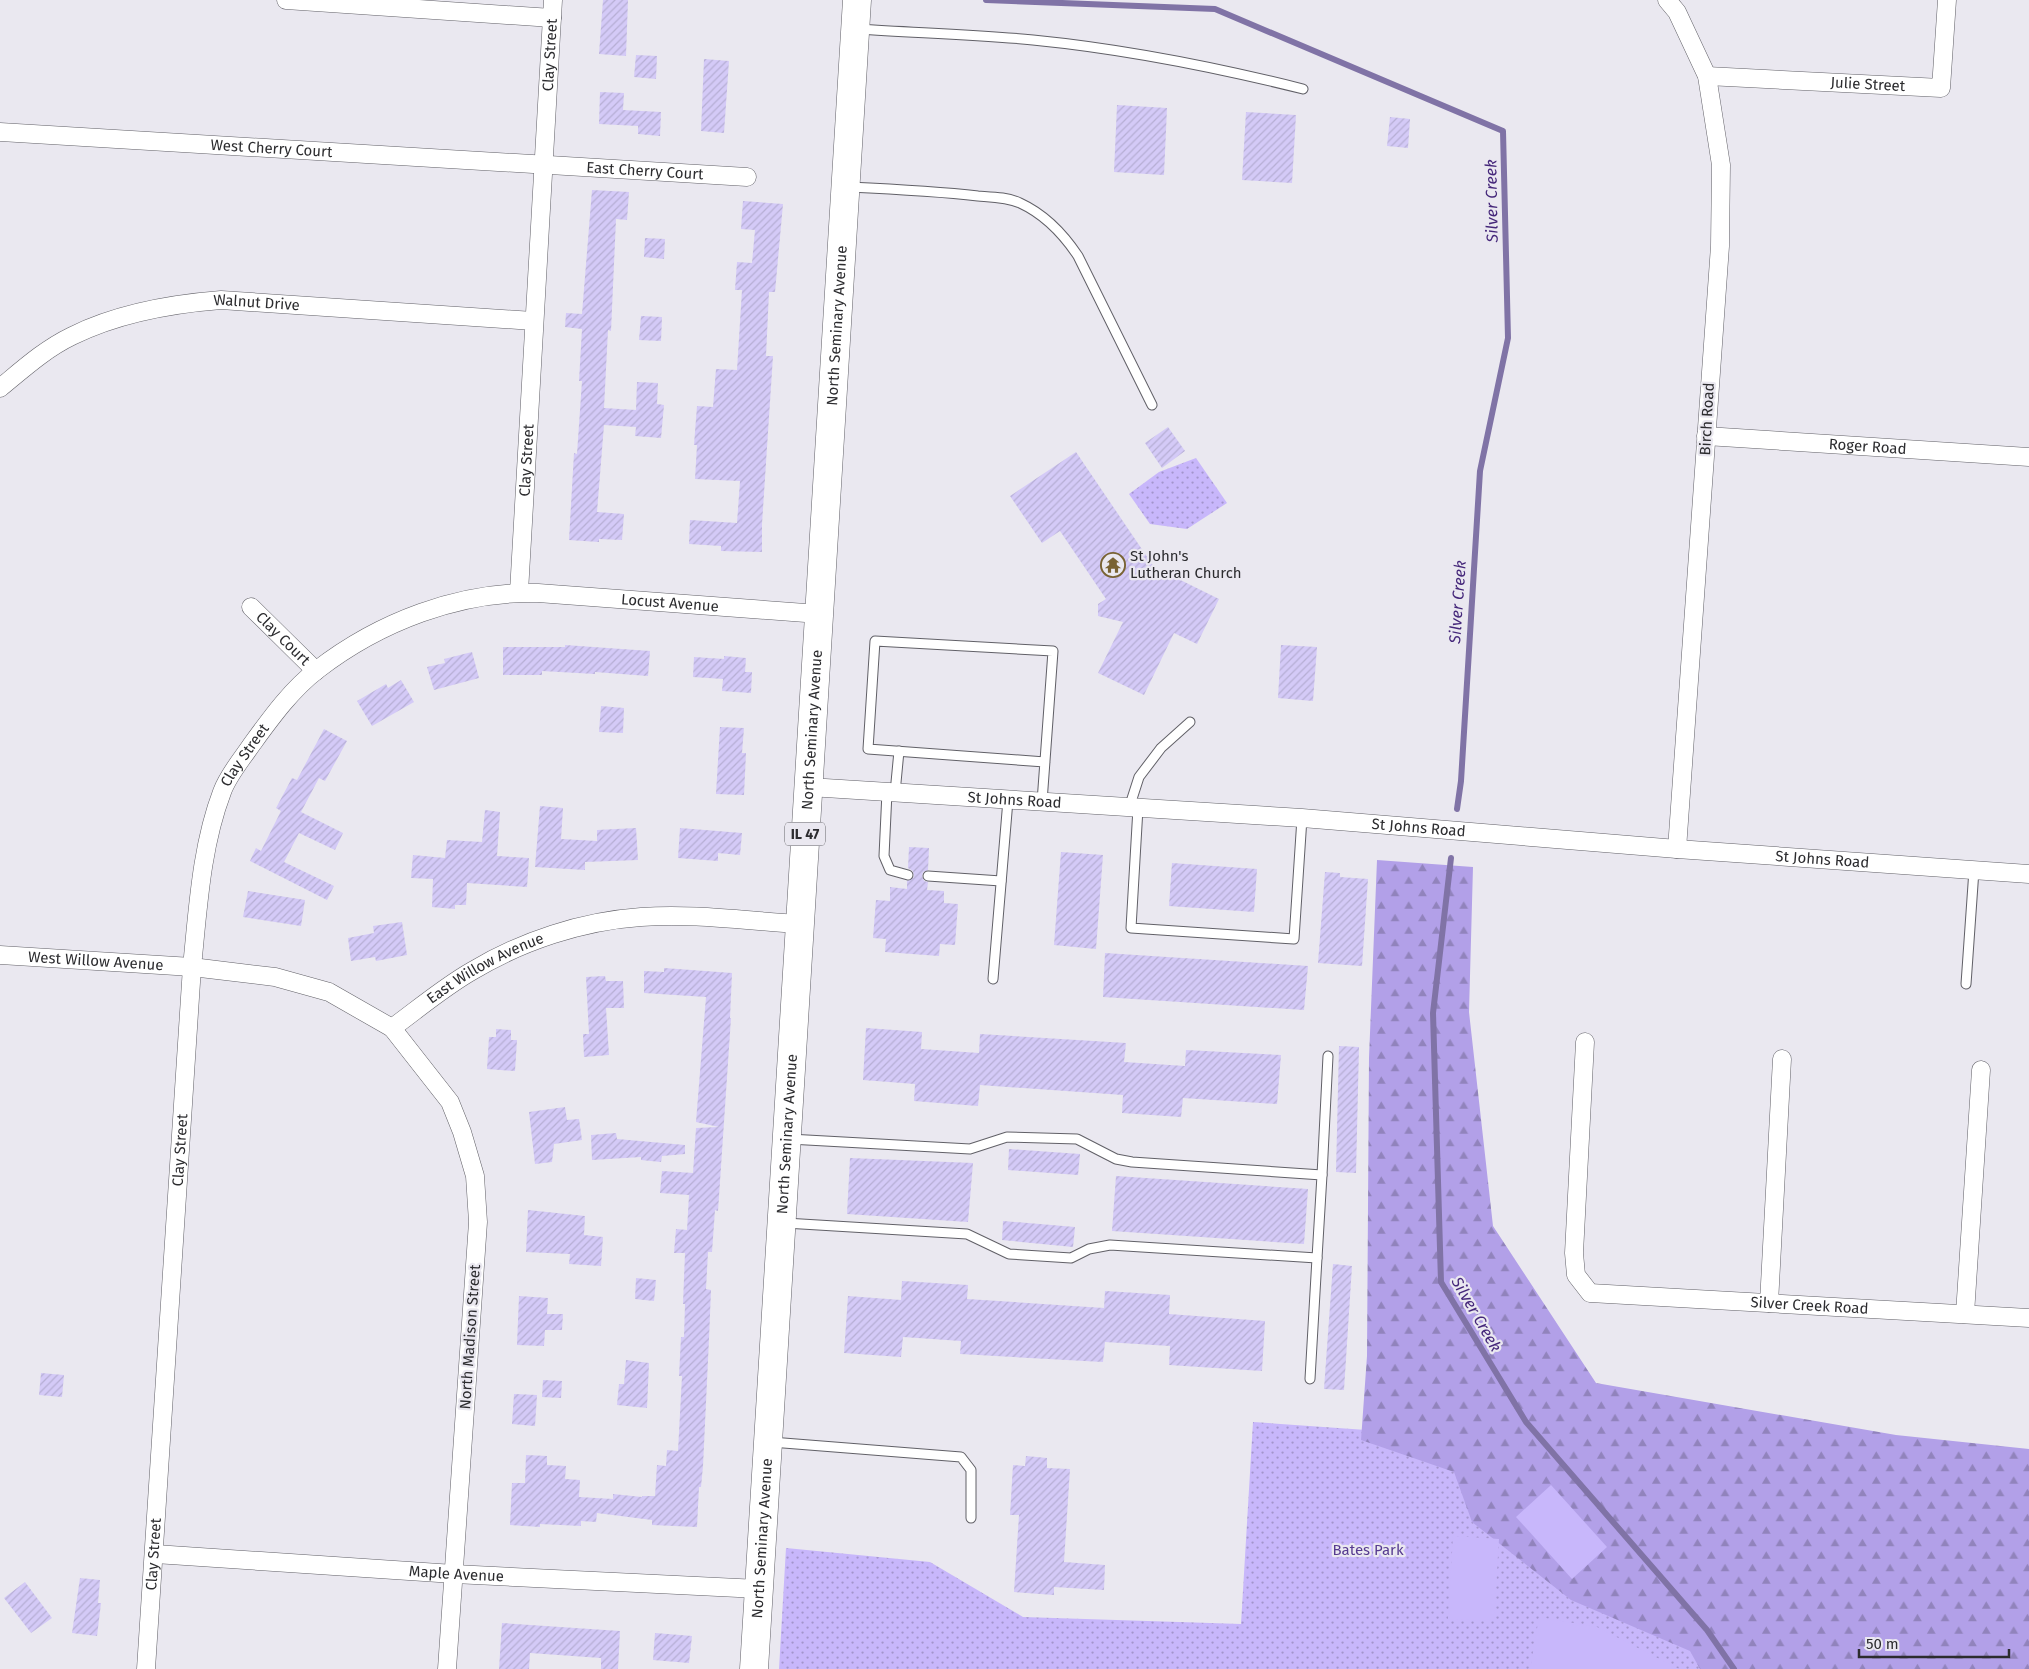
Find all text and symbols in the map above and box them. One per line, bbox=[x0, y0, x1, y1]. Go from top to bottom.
street label: Clay Street bbox=[539, 18, 561, 92]
street label: Julie Street bbox=[1830, 73, 1906, 95]
street label: West Cherry Court bbox=[210, 136, 333, 161]
street label: East Cherry Court bbox=[586, 158, 705, 183]
water label: Silver Creek bbox=[1481, 159, 1502, 244]
street label: North Seminary Avenue bbox=[823, 245, 851, 406]
street label: Walnut Drive bbox=[213, 291, 300, 314]
street label: Birch Road bbox=[1696, 382, 1718, 456]
street label: Clay Street bbox=[516, 423, 538, 497]
street label: Roger Road bbox=[1828, 435, 1907, 458]
place label: St John's Lutheran Church bbox=[1130, 547, 1242, 582]
temple icon: St John's Lutheran Church bbox=[1100, 552, 1126, 578]
water label: Silver Creek bbox=[1445, 560, 1470, 645]
street label: Locust Avenue bbox=[620, 590, 719, 615]
street label: Clay Court bbox=[252, 608, 314, 670]
street label: North Seminary Avenue bbox=[798, 649, 826, 810]
street label: Clay Street bbox=[217, 720, 273, 790]
street label: St Johns Road bbox=[967, 788, 1062, 812]
street label: St Johns Road bbox=[1371, 815, 1466, 840]
road number: IL 47 bbox=[785, 822, 825, 846]
street label: St Johns Road bbox=[1775, 847, 1870, 872]
street label: East Willow Avenue bbox=[423, 929, 546, 1008]
street label: West Willow Avenue bbox=[28, 948, 164, 974]
street label: North Seminary Avenue bbox=[773, 1053, 801, 1215]
street label: Clay Street bbox=[169, 1113, 191, 1187]
street label: North Madison Street bbox=[456, 1263, 484, 1410]
water label: Silver Creek bbox=[1447, 1273, 1506, 1355]
street label: Silver Creek Road bbox=[1750, 1293, 1869, 1318]
street label: North Seminary Avenue bbox=[748, 1458, 776, 1619]
street label: Clay Street bbox=[142, 1517, 165, 1591]
park label: Bates Park bbox=[1332, 1541, 1404, 1559]
street label: Maple Avenue bbox=[408, 1562, 504, 1585]
scale bar bbox=[1859, 1626, 2009, 1658]
text: 50 m bbox=[1866, 1635, 1899, 1653]

